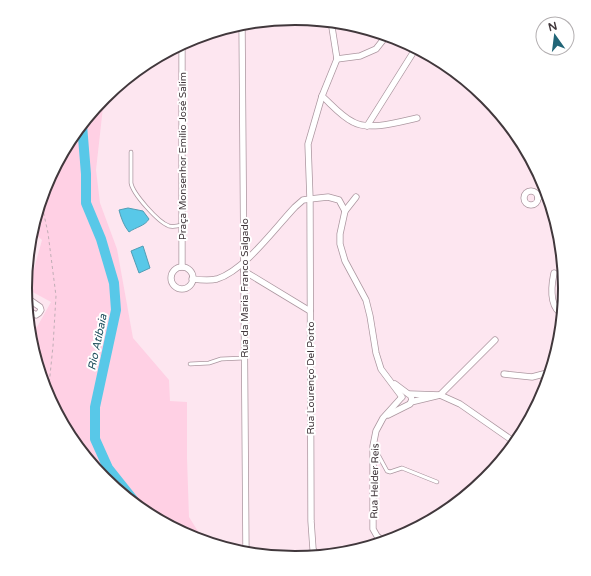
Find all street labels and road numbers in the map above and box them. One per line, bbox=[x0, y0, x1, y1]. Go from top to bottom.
street label: Praça Monsenhor Emílio José Salim bbox=[177, 72, 189, 240]
street label: Rua da Maria Franco Salgado bbox=[239, 218, 251, 358]
street label: Rua Lourenço Del Porto bbox=[305, 321, 317, 435]
street label: Rua Helder Reis bbox=[368, 443, 382, 519]

